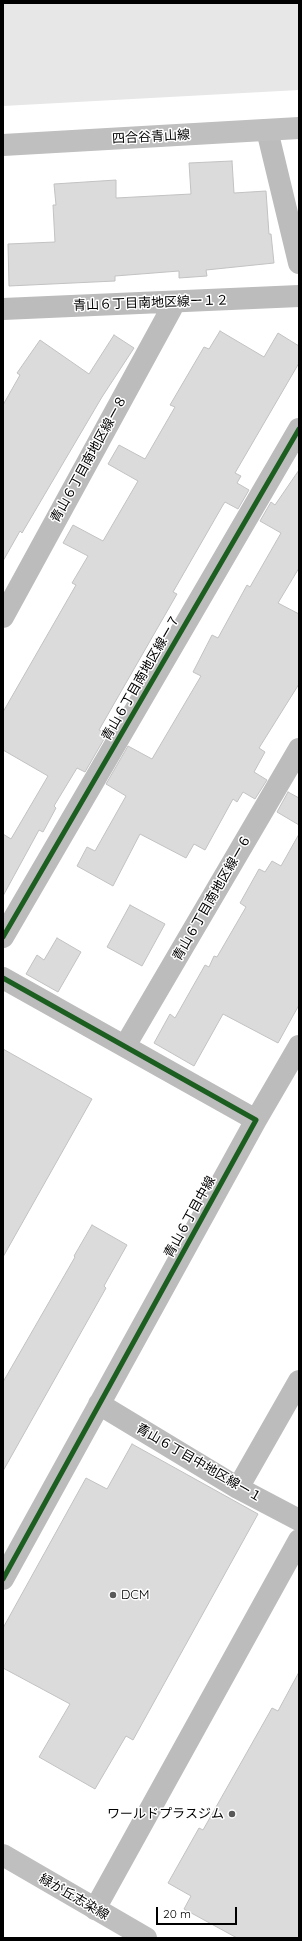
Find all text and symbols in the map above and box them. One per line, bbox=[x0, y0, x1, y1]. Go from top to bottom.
street label: 四合谷青山線 bbox=[112, 127, 190, 147]
street label: 青山６丁目南地区線ー１２ bbox=[73, 292, 229, 314]
street label: 青山６丁目南地区線ー８ bbox=[48, 393, 130, 525]
street label: 青山６丁目南地区線ー７ bbox=[98, 612, 184, 744]
street label: 青山６丁目南地区線ー６ bbox=[169, 832, 255, 964]
street label: 青山６丁目中線 bbox=[161, 1173, 219, 1261]
street label: 青山６丁目中地区線ー１ bbox=[133, 1420, 265, 1506]
place label: DCM bbox=[121, 1587, 150, 1603]
marker: DCM bbox=[108, 1590, 118, 1600]
place label: ワールドプラスジム bbox=[107, 1806, 224, 1822]
marker: ワールドプラスジム bbox=[227, 1809, 237, 1819]
street label: 緑が丘志染線 bbox=[36, 1871, 112, 1923]
scale bar bbox=[158, 1899, 239, 1925]
text: 20 m bbox=[163, 1906, 191, 1921]

